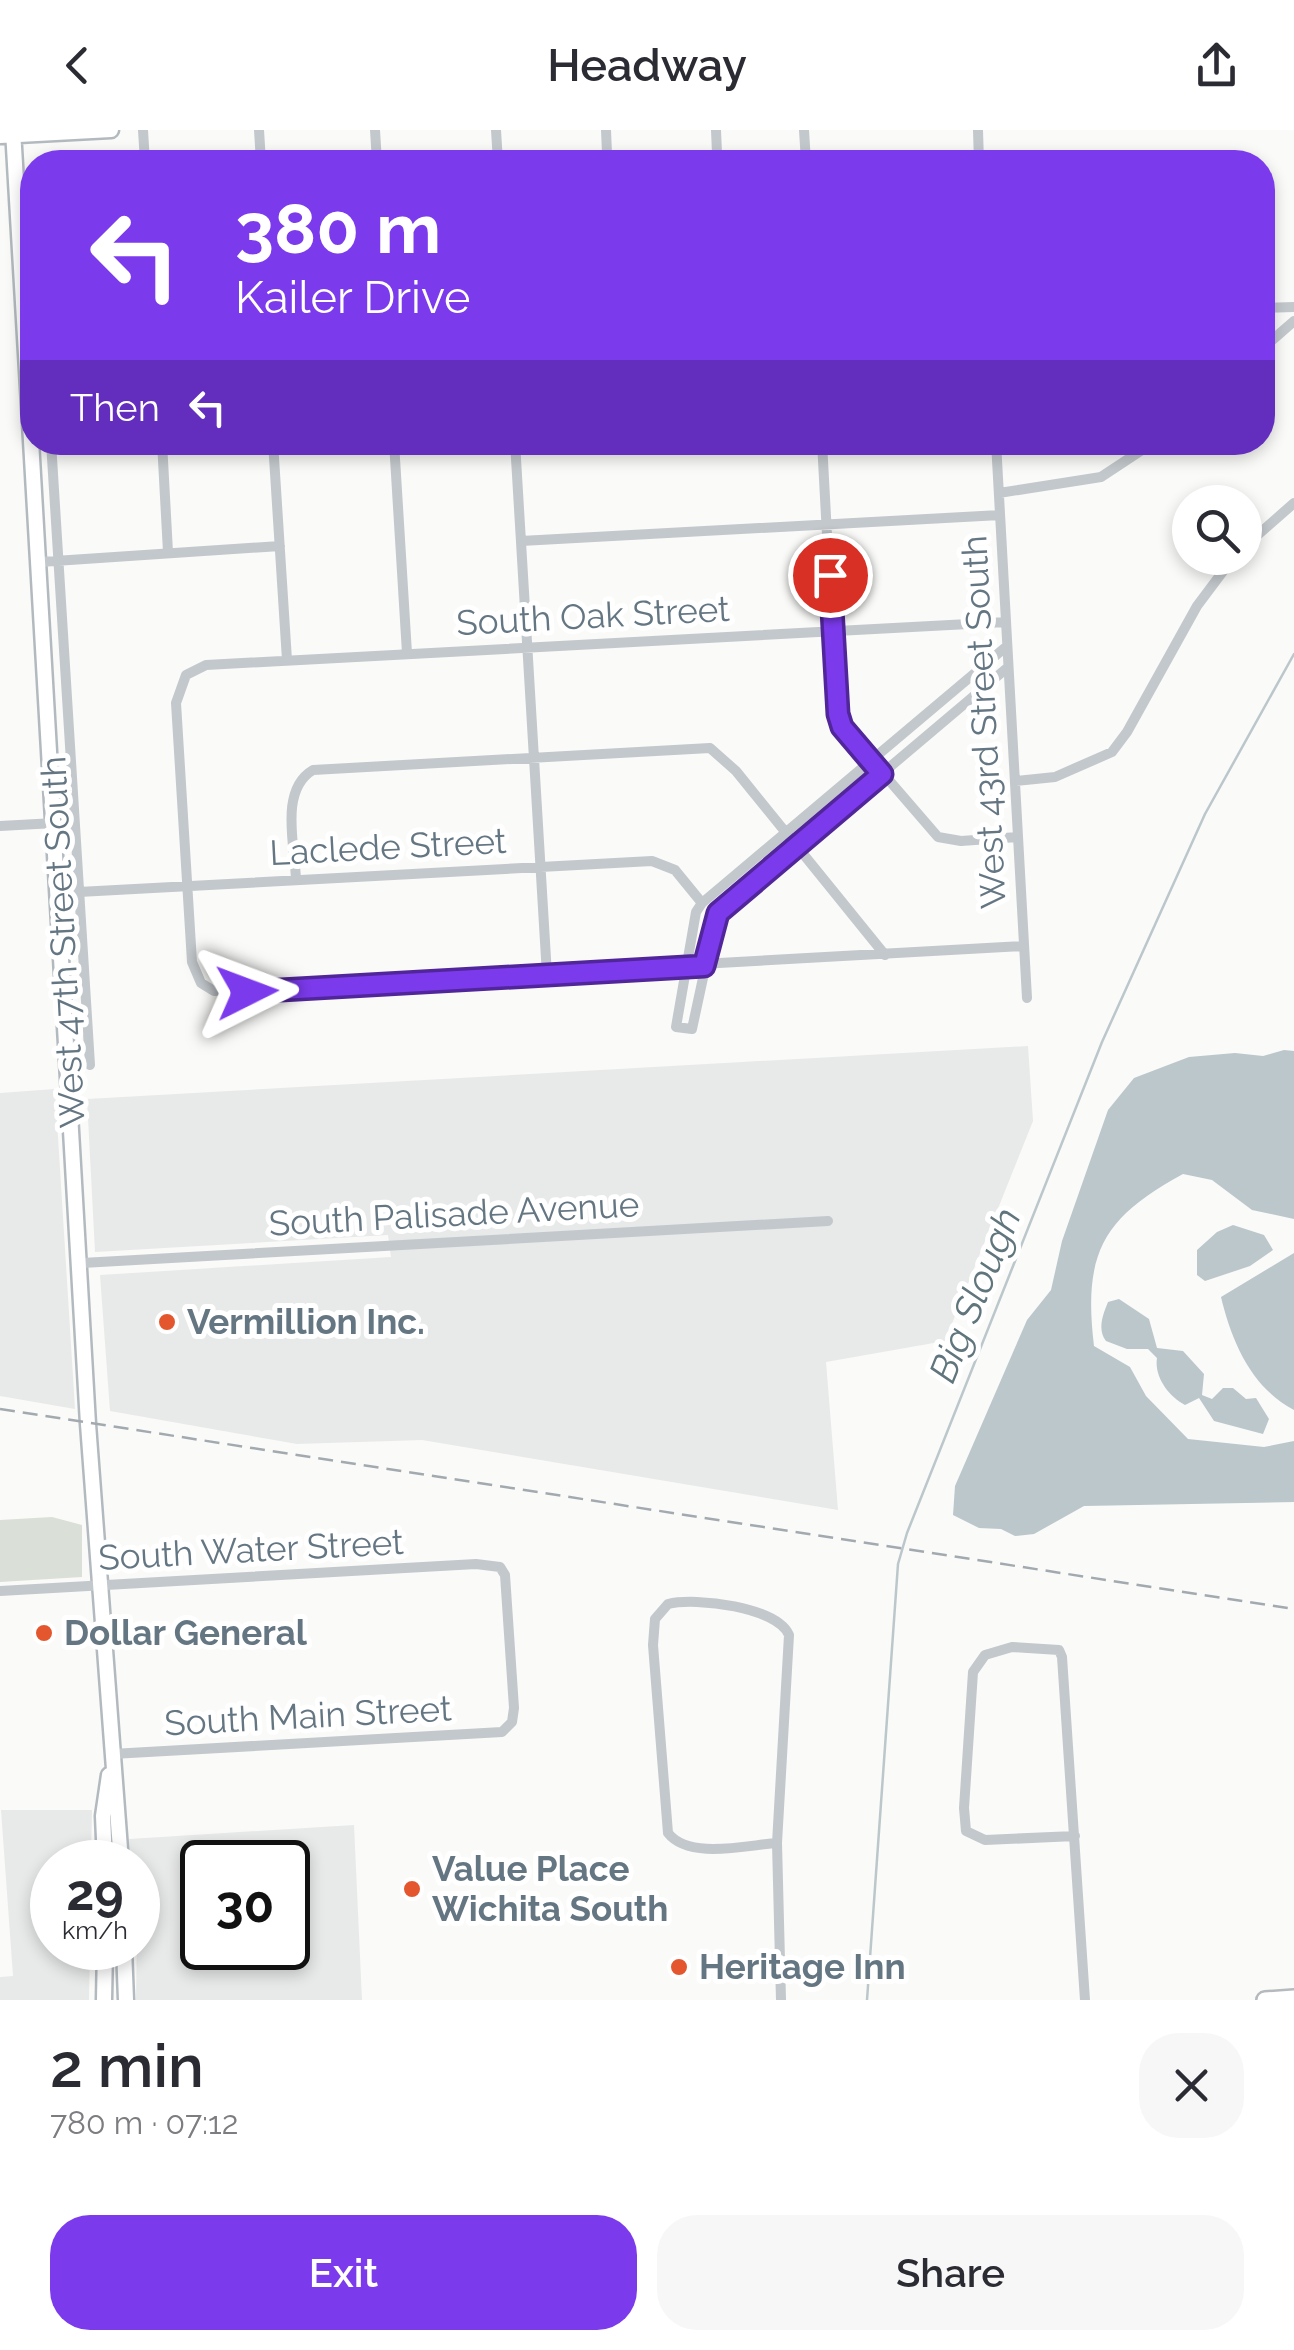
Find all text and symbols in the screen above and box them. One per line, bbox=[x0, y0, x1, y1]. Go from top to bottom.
icon: back bbox=[50, 38, 105, 93]
icon: share bbox=[1189, 38, 1244, 93]
text: Headway bbox=[547, 39, 747, 92]
text: 380 m bbox=[235, 187, 441, 269]
icon: left bbox=[70, 190, 200, 320]
text: Kailer Drive bbox=[235, 271, 471, 324]
icon: left bbox=[180, 380, 235, 435]
text: Then bbox=[70, 385, 160, 430]
map controls bbox=[1172, 485, 1262, 575]
button: search bbox=[1172, 485, 1262, 575]
pin bbox=[788, 533, 873, 618]
street label: West 43rd Street South bbox=[953, 534, 1014, 910]
icon: arrive bbox=[803, 548, 858, 603]
street label: South Oak Street bbox=[455, 588, 731, 643]
street label: West 47th Street South bbox=[32, 755, 93, 1129]
street label: Laclede Street bbox=[269, 820, 508, 873]
position arrow bbox=[195, 940, 299, 1044]
street label: South Palisade Avenue bbox=[268, 1183, 640, 1244]
water label: Big Slough bbox=[919, 1201, 1030, 1388]
place label: Vermillion Inc. bbox=[187, 1301, 425, 1342]
marker: Vermillion Inc. bbox=[156, 1311, 178, 1333]
street label: South Water Street bbox=[97, 1521, 405, 1578]
place label: Dollar General bbox=[64, 1612, 308, 1653]
marker: Dollar General bbox=[33, 1622, 55, 1644]
street label: South Main Street bbox=[163, 1687, 453, 1743]
speed limit sign: 30 bbox=[180, 1840, 310, 1970]
place label: Value Place Wichita South bbox=[432, 1848, 668, 1929]
text: 29 bbox=[66, 1863, 124, 1922]
marker: Value Place Wichita South bbox=[401, 1878, 423, 1900]
text: km/h bbox=[62, 1915, 128, 1945]
place label: Heritage Inn bbox=[699, 1946, 906, 1987]
marker: Heritage Inn bbox=[668, 1956, 690, 1978]
text: 2 min bbox=[50, 2031, 204, 2101]
button: close bbox=[1139, 2033, 1244, 2138]
text: 780 m · 07:12 bbox=[50, 2104, 238, 2141]
button: Exit bbox=[50, 2215, 637, 2330]
button: Share bbox=[657, 2215, 1244, 2330]

